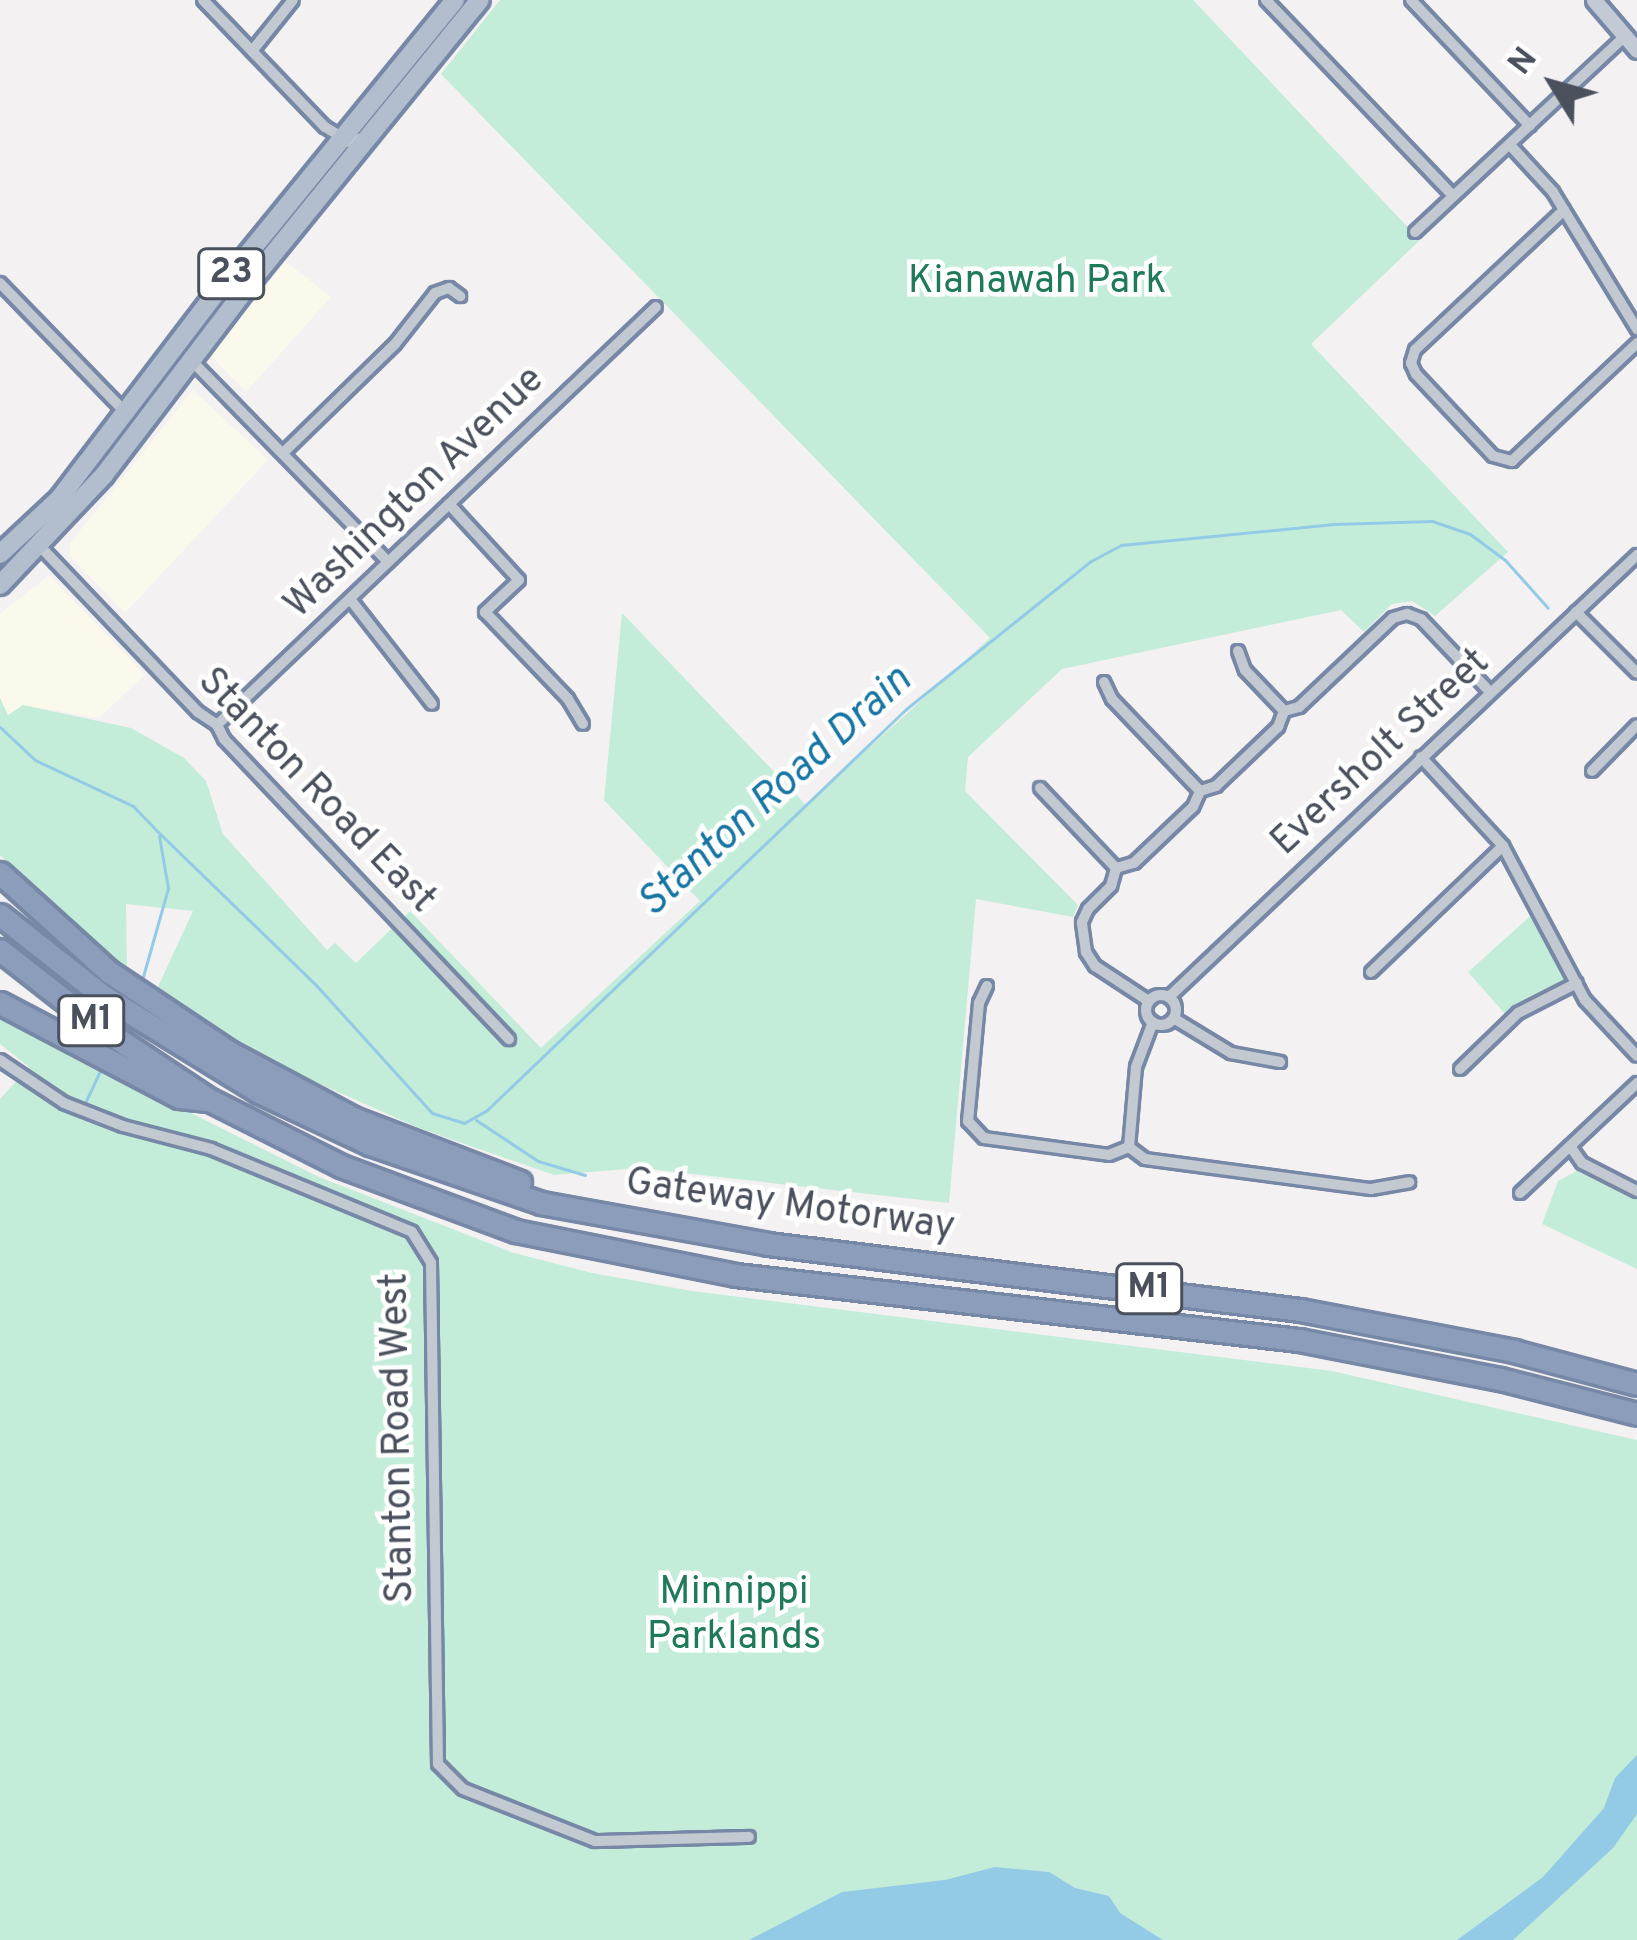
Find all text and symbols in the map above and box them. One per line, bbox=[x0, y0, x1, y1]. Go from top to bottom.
north arrow bbox=[1493, 24, 1613, 144]
text: N bbox=[1500, 40, 1548, 84]
road number: 23 bbox=[195, 244, 267, 304]
park label: Kianawah Park bbox=[908, 260, 1166, 306]
street label: Washington Avenue bbox=[276, 358, 556, 630]
street label: Eversholt Street bbox=[1263, 641, 1501, 867]
water label: Stanton Road Drain bbox=[629, 657, 923, 929]
street label: Stanton Road East bbox=[186, 660, 444, 924]
road number: M1 bbox=[55, 991, 127, 1051]
street label: Gateway Motorway bbox=[622, 1161, 958, 1253]
road number: M1 bbox=[1113, 1259, 1185, 1319]
street label: Stanton Road West bbox=[374, 1272, 426, 1604]
park label: Minnippi Parklands bbox=[647, 1572, 821, 1663]

